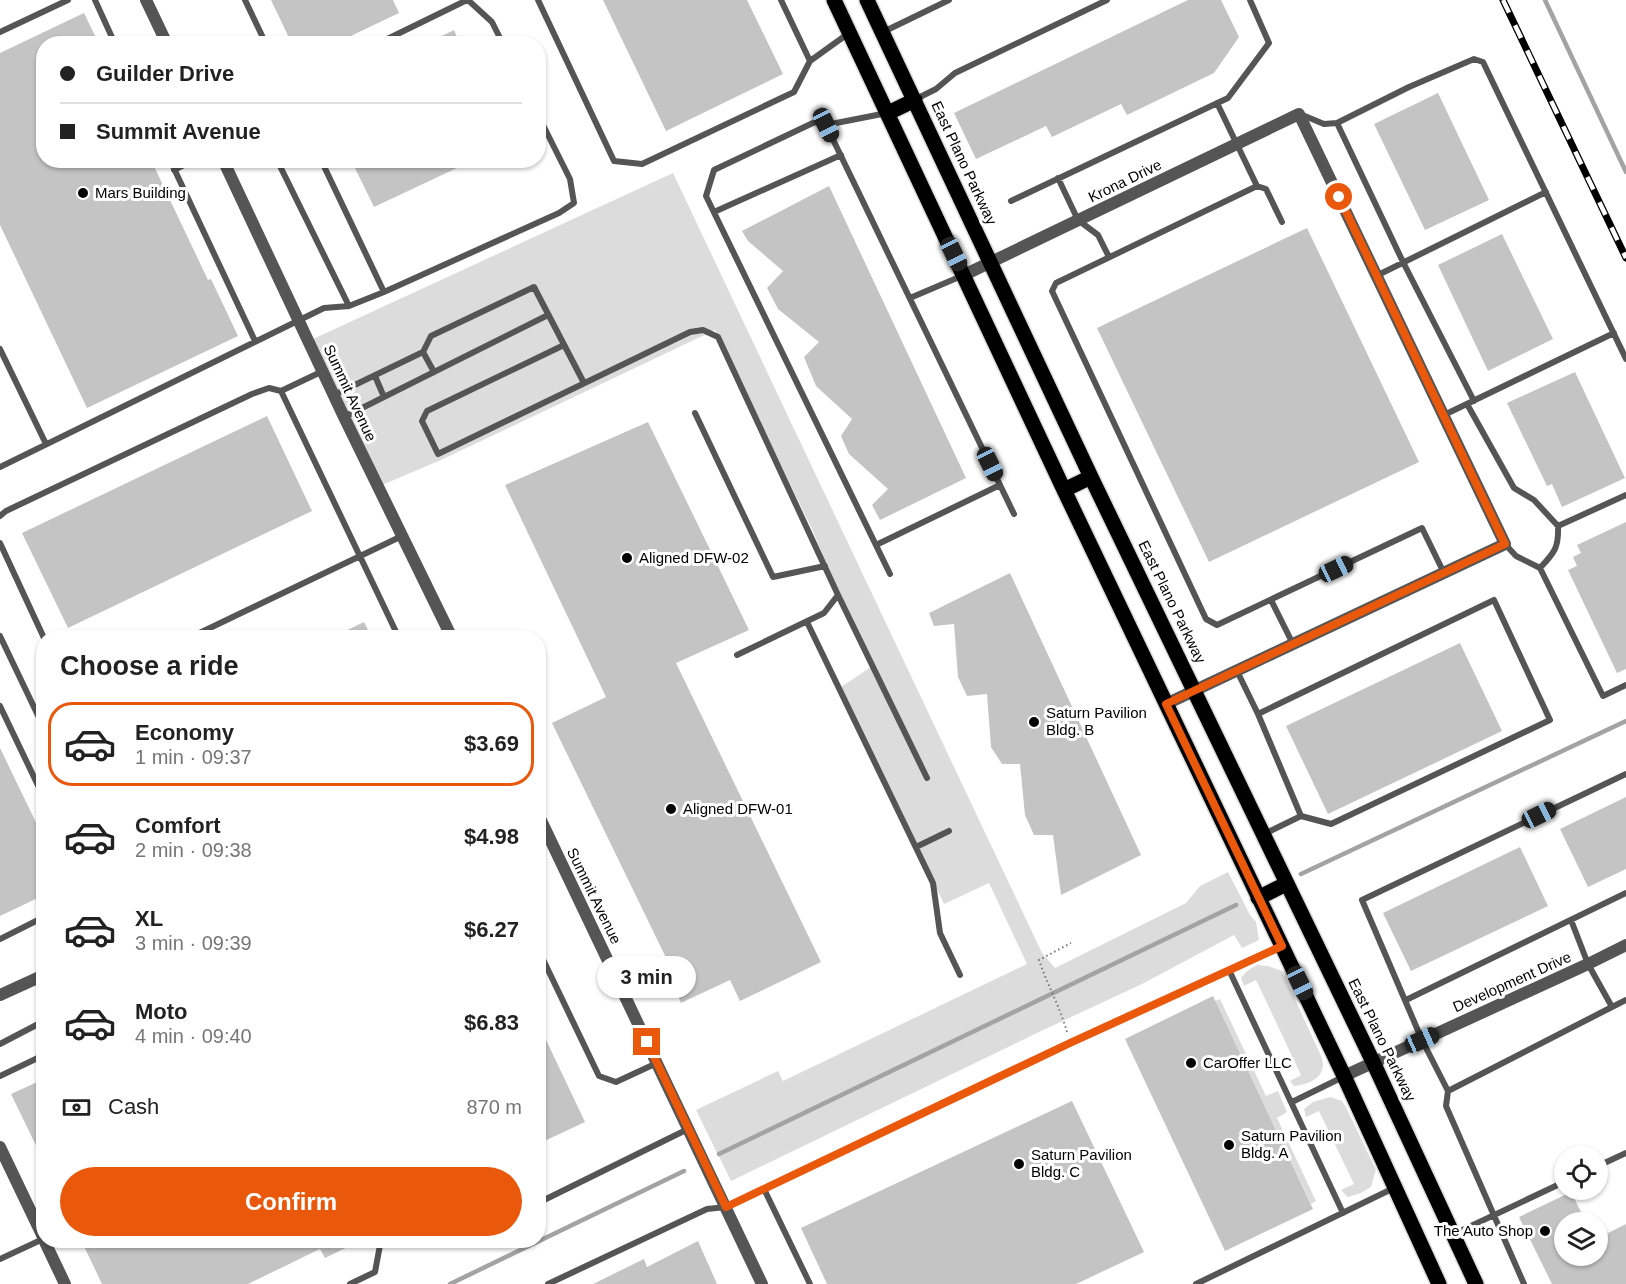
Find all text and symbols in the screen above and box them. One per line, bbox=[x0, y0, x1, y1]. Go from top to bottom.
text: Guilder Drive bbox=[96, 61, 234, 86]
street label: East Plano Parkway bbox=[928, 98, 1001, 228]
car bbox=[810, 105, 842, 145]
text: Summit Avenue bbox=[96, 119, 261, 144]
street label: Krona Drive bbox=[1085, 156, 1164, 206]
route start bbox=[1325, 183, 1352, 210]
place label: Mars Building bbox=[95, 184, 186, 201]
marker: Mars Building bbox=[76, 186, 90, 200]
car bbox=[938, 234, 970, 274]
street label: Summit Avenue bbox=[321, 342, 380, 444]
car bbox=[974, 444, 1006, 484]
street label: East Plano Parkway bbox=[1135, 538, 1210, 666]
place label: Aligned DFW-02 bbox=[639, 549, 749, 566]
marker: Aligned DFW-02 bbox=[620, 551, 634, 565]
car bbox=[1316, 553, 1356, 585]
text: Choose a ride bbox=[60, 651, 239, 681]
place label: Saturn Pavilion Bldg. B bbox=[1046, 704, 1147, 738]
marker: Saturn Pavilion Bldg. B bbox=[1027, 715, 1041, 729]
icon: car bbox=[63, 717, 117, 771]
text: Economy bbox=[135, 720, 234, 745]
text: $3.69 bbox=[464, 731, 519, 756]
text: 1 min · 09:37 bbox=[135, 746, 252, 768]
car bbox=[1519, 799, 1559, 831]
place label: Aligned DFW-01 bbox=[683, 800, 793, 817]
marker: Aligned DFW-01 bbox=[664, 802, 678, 816]
icon: car bbox=[63, 810, 117, 864]
text: Comfort bbox=[135, 813, 221, 838]
text: $4.98 bbox=[464, 824, 519, 849]
text: 2 min · 09:38 bbox=[135, 839, 252, 861]
street label: Summit Avenue bbox=[564, 845, 625, 947]
icon: car bbox=[63, 903, 117, 957]
text: XL bbox=[135, 906, 163, 931]
text: $6.27 bbox=[464, 917, 519, 942]
text: 3 min · 09:39 bbox=[135, 932, 252, 954]
street label: Development Drive bbox=[1450, 948, 1574, 1015]
callout: 3 min bbox=[598, 955, 696, 997]
car bbox=[1284, 963, 1316, 1003]
text: 3 min bbox=[620, 966, 673, 988]
street label: East Plano Parkway bbox=[1345, 976, 1420, 1104]
icon: car bbox=[63, 996, 117, 1050]
text: Moto bbox=[135, 999, 188, 1024]
text: $6.83 bbox=[464, 1010, 519, 1035]
car bbox=[1402, 1024, 1442, 1056]
text: 4 min · 09:40 bbox=[135, 1025, 252, 1047]
route end bbox=[633, 1028, 660, 1055]
place label: CarOffer LLC bbox=[1203, 1054, 1292, 1071]
marker: CarOffer LLC bbox=[1184, 1056, 1198, 1070]
icon: cash bbox=[60, 1091, 93, 1124]
text: Cash bbox=[108, 1094, 159, 1119]
text: 870 m bbox=[466, 1096, 522, 1118]
place label: Saturn Pavilion Bldg. A bbox=[1241, 1127, 1342, 1161]
marker: Saturn Pavilion Bldg. A bbox=[1222, 1138, 1236, 1152]
place label: Saturn Pavilion Bldg. C bbox=[1031, 1146, 1132, 1180]
map controls bbox=[1554, 1146, 1608, 1266]
button: locate bbox=[1554, 1146, 1608, 1200]
marker: Saturn Pavilion Bldg. C bbox=[1012, 1157, 1026, 1171]
button: Confirm bbox=[60, 1167, 522, 1236]
button: layers bbox=[1554, 1212, 1608, 1266]
place label: The Auto Shop bbox=[1434, 1222, 1533, 1239]
marker: The Auto Shop bbox=[1538, 1224, 1552, 1238]

